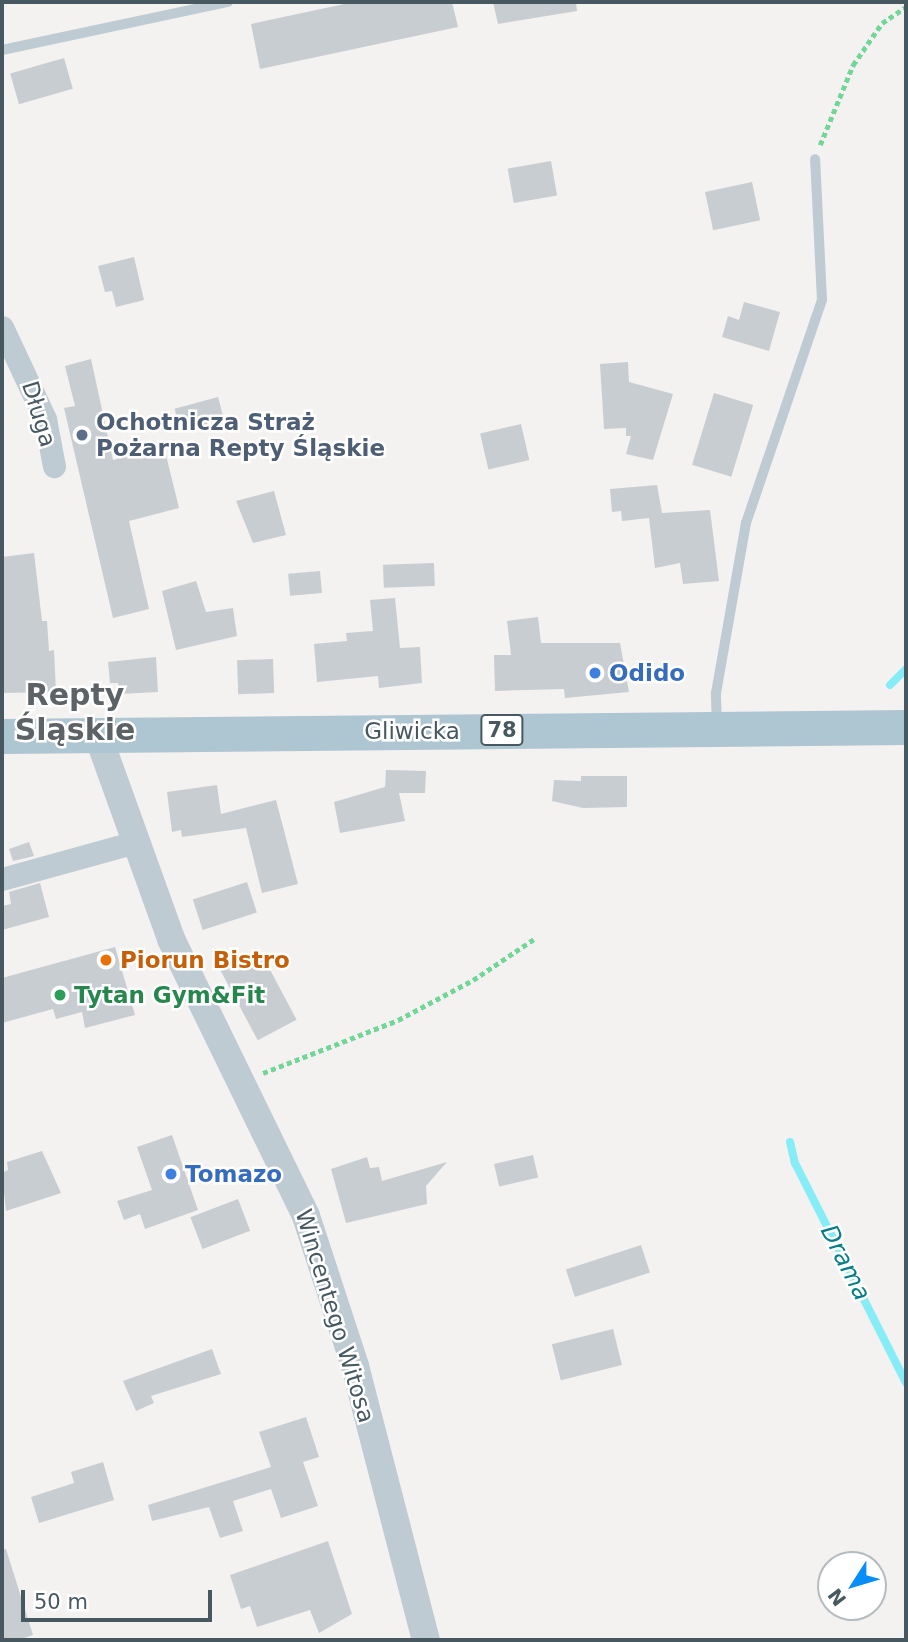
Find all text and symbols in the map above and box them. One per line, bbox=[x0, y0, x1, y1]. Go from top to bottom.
street label: Długa bbox=[16, 378, 62, 450]
place label: Ochotnicza Straż Pożarna Repty Śląskie bbox=[96, 408, 385, 462]
marker: Ochotnicza Straż Pożarna Repty Śląskie bbox=[74, 427, 90, 443]
place label: Odido bbox=[609, 659, 685, 687]
marker: Odido bbox=[587, 665, 603, 681]
district label: Repty Śląskie bbox=[15, 677, 135, 748]
road number: 78 bbox=[479, 712, 525, 748]
street label: Gliwicka bbox=[364, 717, 460, 745]
place label: Piorun Bistro bbox=[120, 946, 290, 974]
marker: Piorun Bistro bbox=[98, 952, 114, 968]
place label: Tytan Gym&Fit bbox=[74, 981, 265, 1009]
marker: Tytan Gym&Fit bbox=[52, 987, 68, 1003]
place label: Tomazo bbox=[185, 1160, 282, 1188]
marker: Tomazo bbox=[163, 1166, 179, 1182]
street label: Wincentego Witosa bbox=[289, 1206, 381, 1426]
water label: Drama bbox=[814, 1220, 876, 1306]
north arrow bbox=[817, 1551, 887, 1621]
scale bar bbox=[24, 1576, 215, 1620]
text: N bbox=[823, 1584, 850, 1610]
text: 50 m bbox=[34, 1590, 88, 1614]

